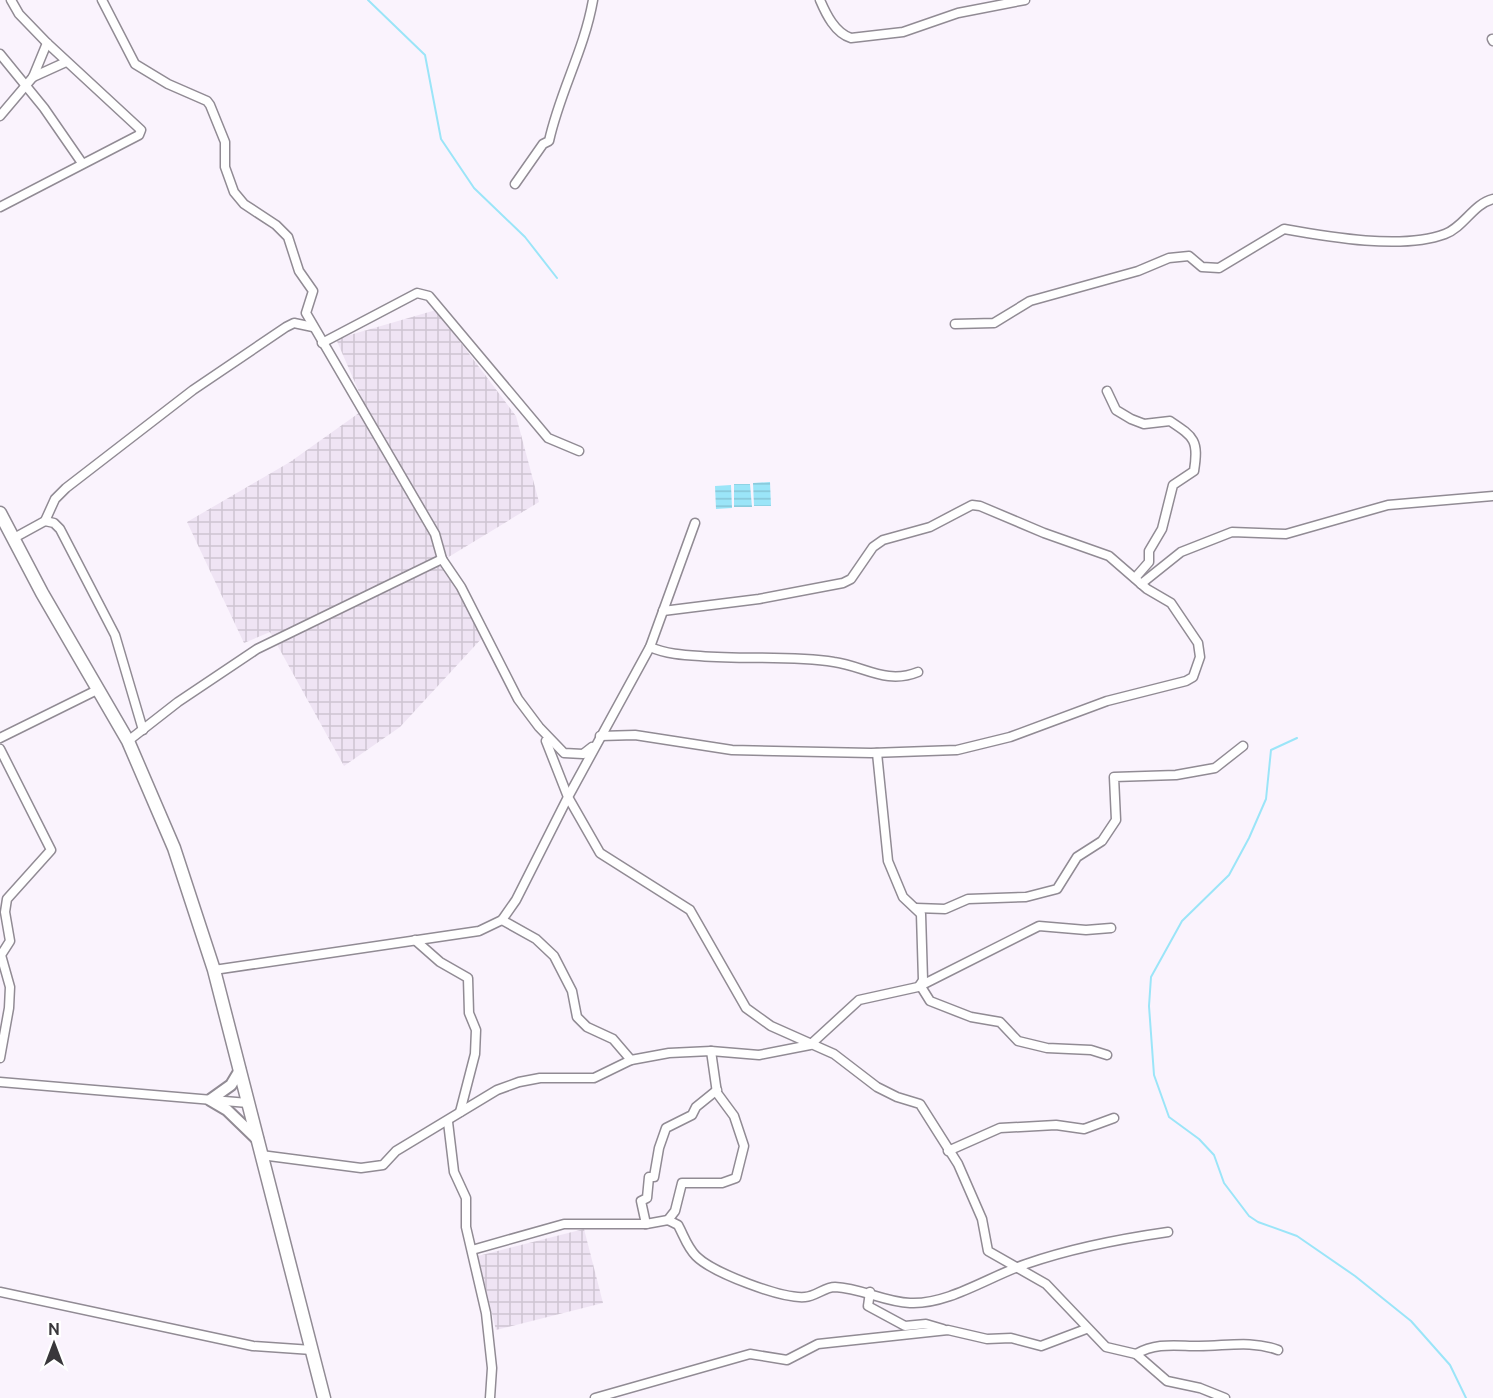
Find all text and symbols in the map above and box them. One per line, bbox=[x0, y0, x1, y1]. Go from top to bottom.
north arrow bbox=[24, 1314, 84, 1374]
text: N bbox=[48, 1320, 60, 1338]

